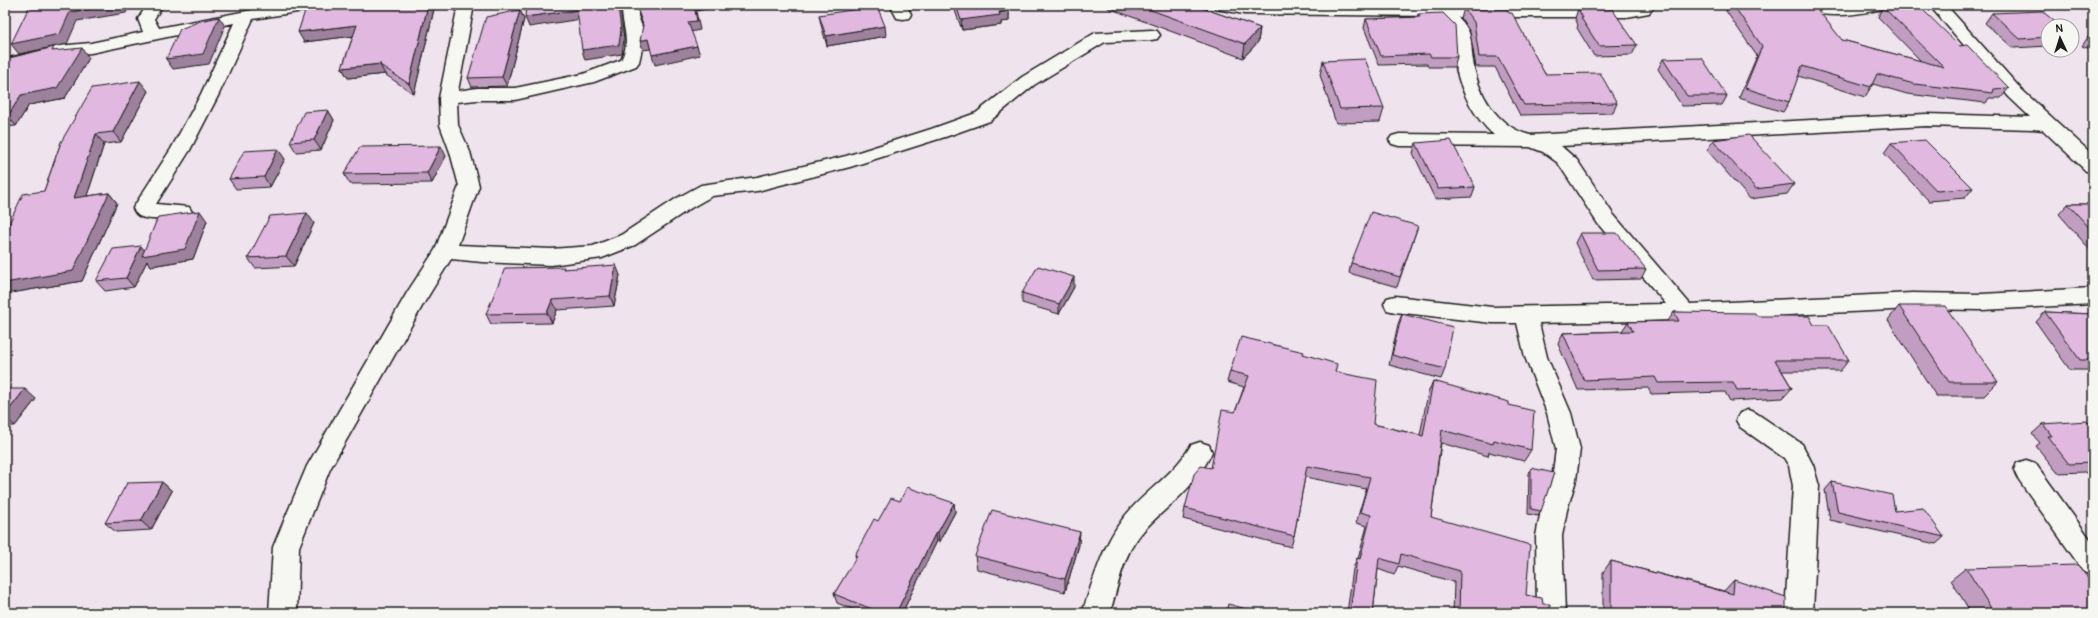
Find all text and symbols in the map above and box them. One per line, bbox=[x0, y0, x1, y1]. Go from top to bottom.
north arrow bbox=[2040, 18, 2080, 58]
text: N bbox=[2055, 22, 2064, 35]

